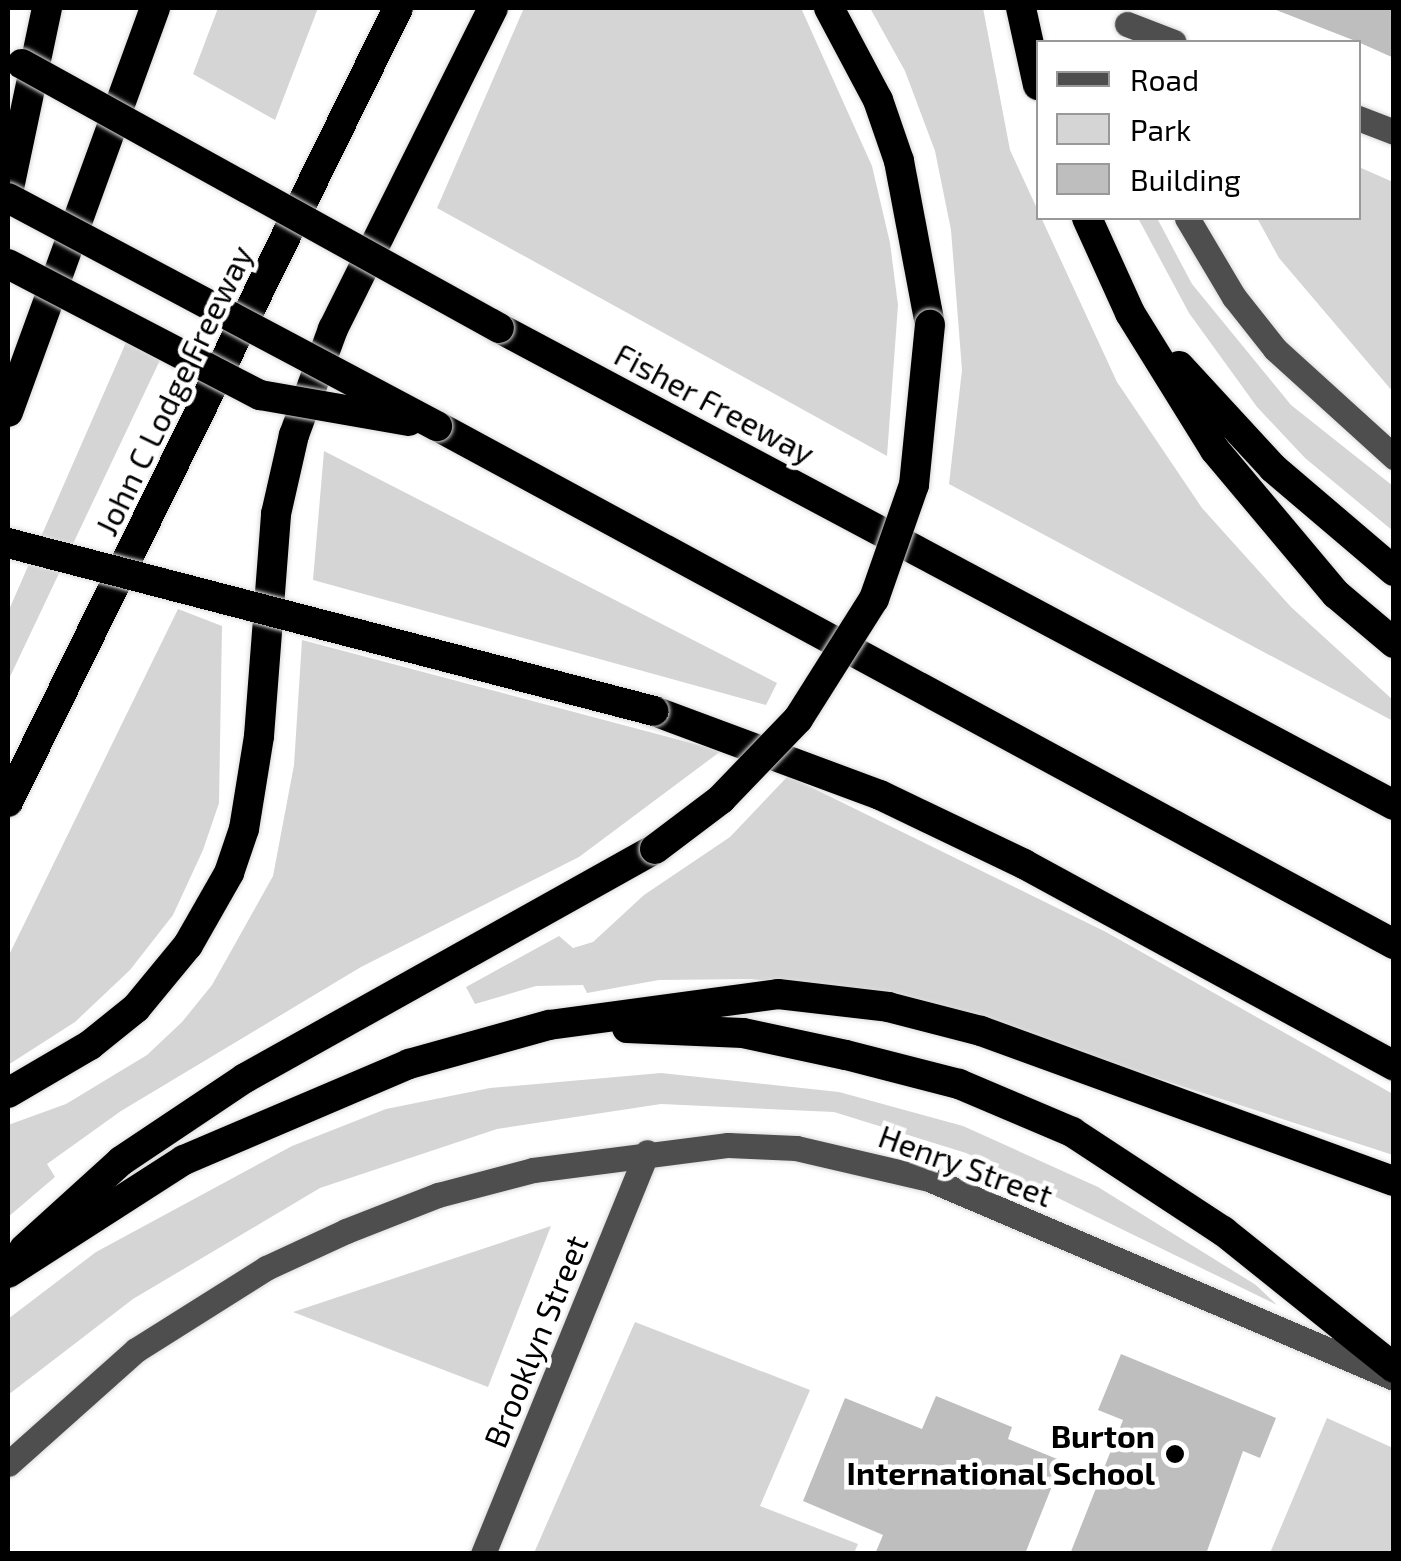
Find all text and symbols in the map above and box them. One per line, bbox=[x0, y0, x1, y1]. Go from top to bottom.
legend bbox=[1036, 40, 1361, 220]
text: Road bbox=[1130, 61, 1199, 97]
text: Park bbox=[1130, 111, 1191, 147]
text: Building bbox=[1130, 161, 1241, 197]
street label: John C Lodge Freeway bbox=[86, 239, 260, 541]
street label: Fisher Freeway bbox=[608, 334, 822, 472]
street label: Henry Street bbox=[873, 1116, 1059, 1214]
street label: Brooklyn Street bbox=[475, 1229, 595, 1453]
place label: Burton International School bbox=[846, 1417, 1155, 1492]
marker: Burton International School bbox=[1164, 1443, 1186, 1465]

